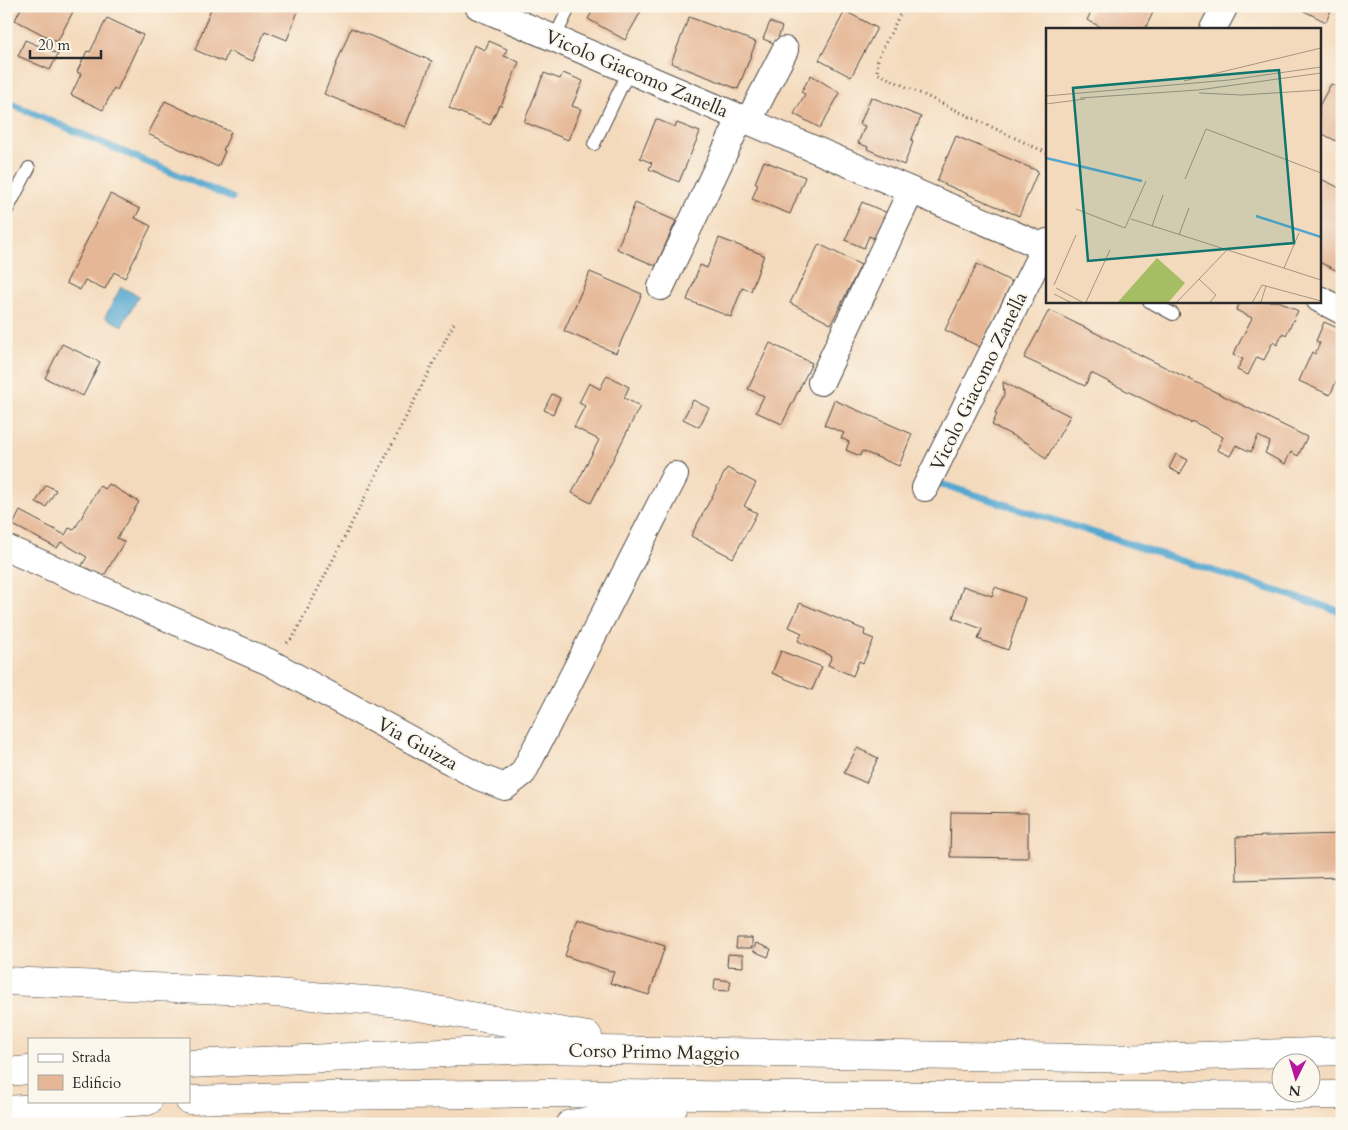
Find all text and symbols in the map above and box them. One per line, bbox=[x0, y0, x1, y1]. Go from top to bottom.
street label: Vicolo Giacomo Zanella bbox=[541, 24, 732, 124]
scale bar bbox=[30, 28, 101, 60]
inset map bbox=[1046, 28, 1320, 302]
text: 20 m bbox=[38, 35, 70, 55]
street label: Vicolo Giacomo Zanella bbox=[924, 287, 1034, 475]
street label: Via Guizza bbox=[372, 711, 463, 777]
legend bbox=[28, 1038, 190, 1102]
street label: Corso Primo Maggio bbox=[568, 1038, 740, 1066]
text: Strada bbox=[72, 1047, 111, 1067]
north arrow bbox=[1270, 1052, 1320, 1102]
text: Edificio bbox=[72, 1073, 121, 1093]
text: N bbox=[1288, 1080, 1302, 1100]

